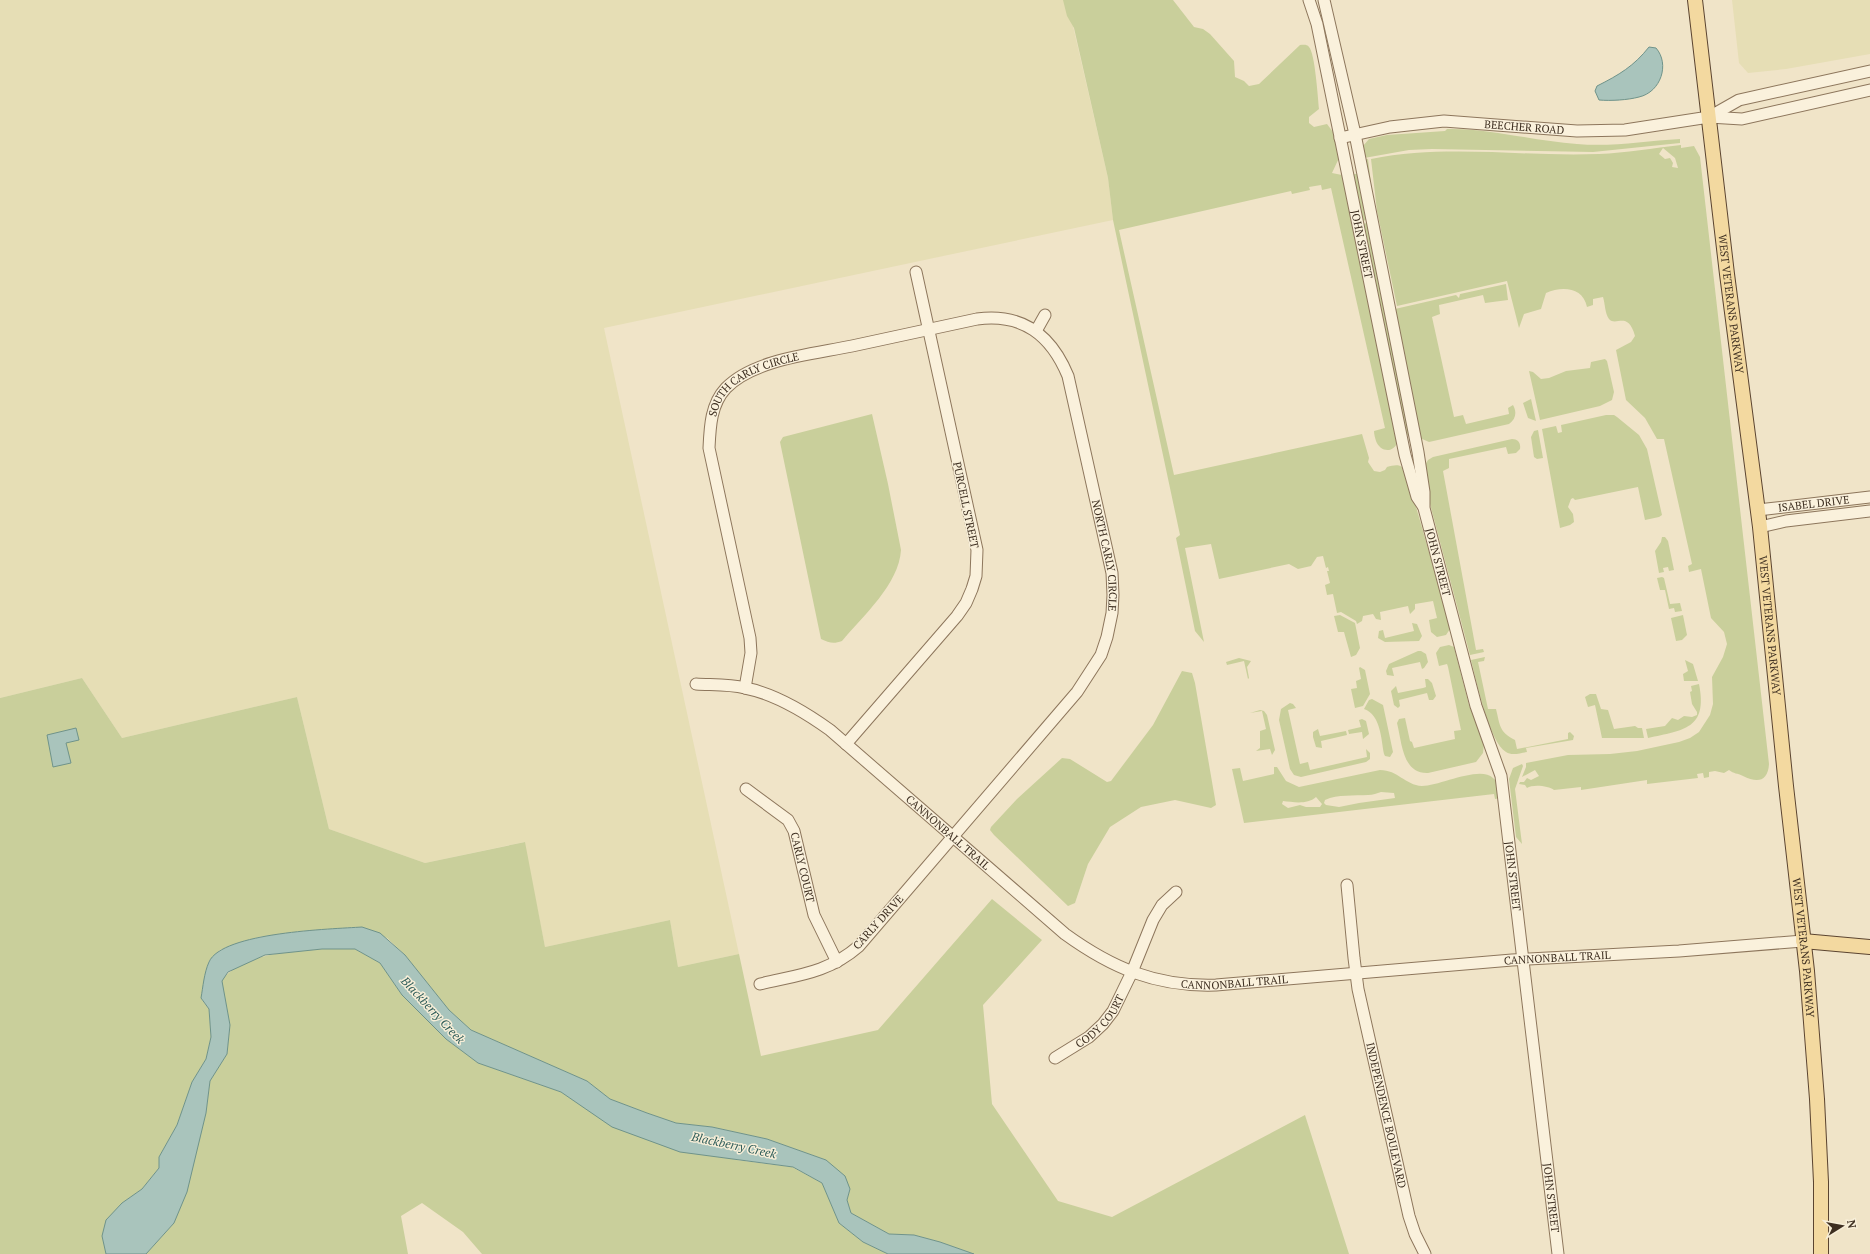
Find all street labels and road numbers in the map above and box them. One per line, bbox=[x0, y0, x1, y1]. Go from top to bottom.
street label: BEECHER ROAD bbox=[1484, 117, 1565, 137]
street label: JOHN STREET bbox=[1348, 208, 1376, 280]
street label: WEST VETERANS PARKWAY bbox=[1715, 233, 1747, 375]
street label: SOUTH CARLY CIRCLE bbox=[705, 349, 800, 418]
street label: PURCELL STREET bbox=[950, 460, 982, 550]
street label: ISABEL DRIVE bbox=[1777, 492, 1850, 515]
street label: NORTH CARLY CIRCLE bbox=[1089, 498, 1120, 612]
street label: JOHN STREET bbox=[1423, 526, 1454, 598]
street label: WEST VETERANS PARKWAY bbox=[1756, 555, 1784, 697]
street label: CANNONBALL TRAIL bbox=[903, 792, 993, 873]
street label: CARLY COURT bbox=[788, 831, 818, 904]
street label: JOHN STREET bbox=[1502, 840, 1524, 912]
street label: WEST VETERANS PARKWAY bbox=[1789, 877, 1818, 1019]
street label: CARLY DRIVE bbox=[850, 892, 906, 952]
street label: CANNONBALL TRAIL bbox=[1503, 948, 1611, 968]
street label: CANNONBALL TRAIL bbox=[1180, 972, 1288, 992]
street label: CODY COURT bbox=[1073, 992, 1127, 1051]
street label: INDEPENDENCE BOULEVARD bbox=[1363, 1041, 1410, 1190]
street label: JOHN STREET bbox=[1540, 1162, 1562, 1234]

